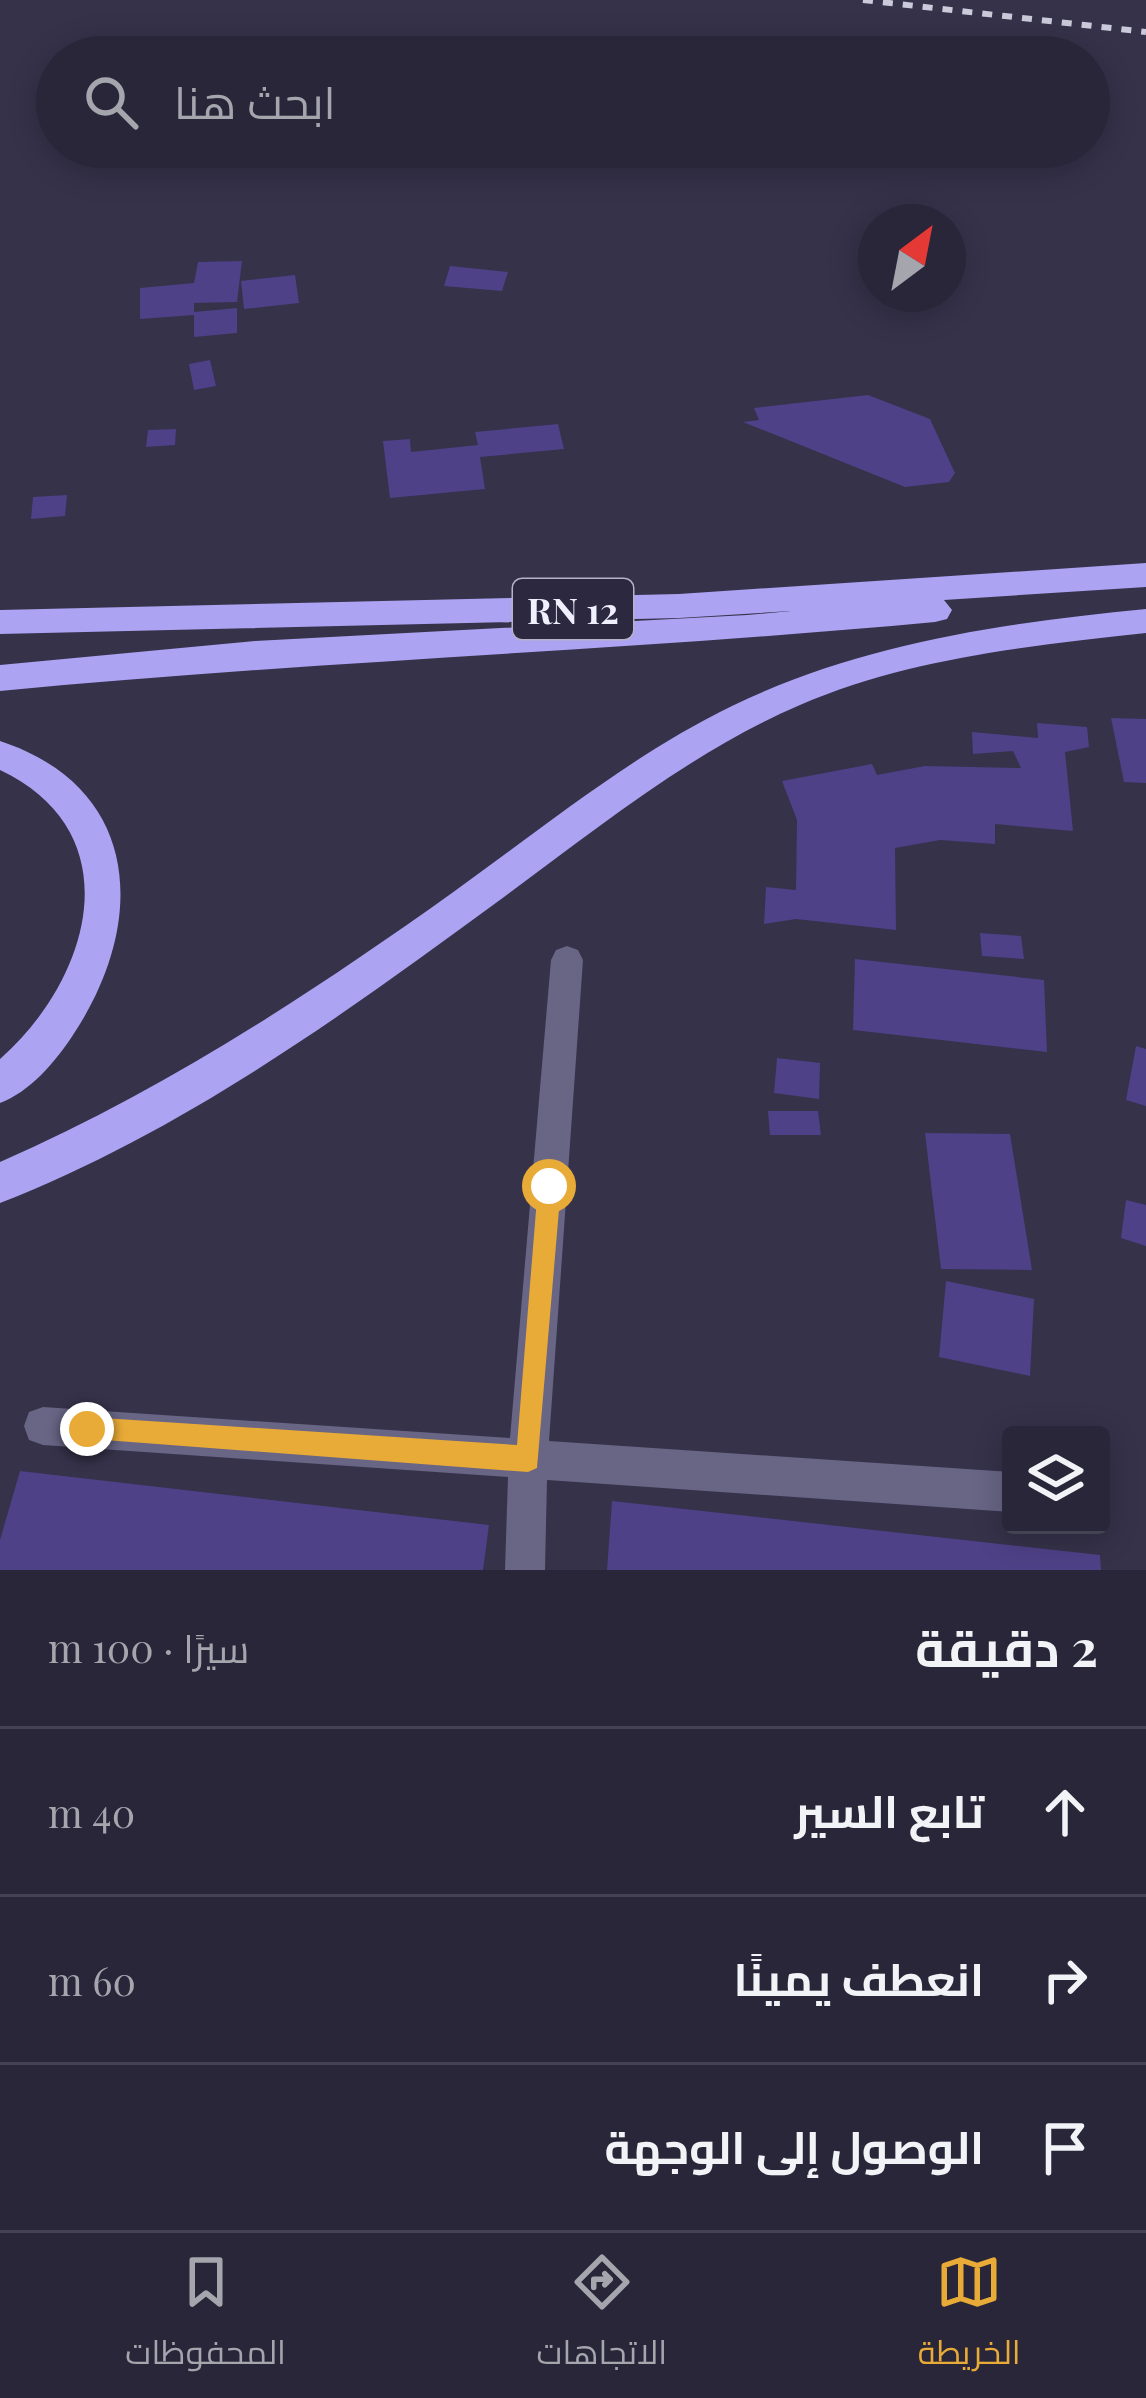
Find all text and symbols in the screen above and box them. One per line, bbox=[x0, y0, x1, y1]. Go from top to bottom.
search box bbox=[36, 36, 1110, 168]
icon: search bbox=[78, 69, 144, 135]
text: ابحث هنا bbox=[174, 70, 336, 130]
north arrow bbox=[858, 204, 966, 312]
road number: RN 12 bbox=[513, 579, 633, 639]
route start bbox=[522, 1159, 576, 1213]
route end bbox=[60, 1402, 114, 1456]
map controls bbox=[1002, 1426, 1110, 1534]
button: layers bbox=[1002, 1426, 1110, 1534]
text: 2 دقيقة bbox=[915, 1612, 1098, 1680]
text: سيرًا · 100 m bbox=[48, 1621, 249, 1673]
text: تابع السير bbox=[795, 1779, 984, 1839]
icon: ahead bbox=[1032, 1779, 1098, 1845]
text: 40 m bbox=[48, 1786, 135, 1838]
text: انعطف يمينًا bbox=[734, 1947, 984, 2007]
icon: right bbox=[1032, 1947, 1098, 2013]
text: 60 m bbox=[48, 1954, 136, 2006]
text: الوصول إلى الوجهة bbox=[605, 2115, 984, 2175]
icon: arrive bbox=[1032, 2115, 1098, 2181]
tab: المحفوظات bbox=[125, 2249, 286, 2383]
tab: الاتجاهات bbox=[537, 2249, 667, 2383]
tab: الخريطة bbox=[918, 2249, 1021, 2383]

